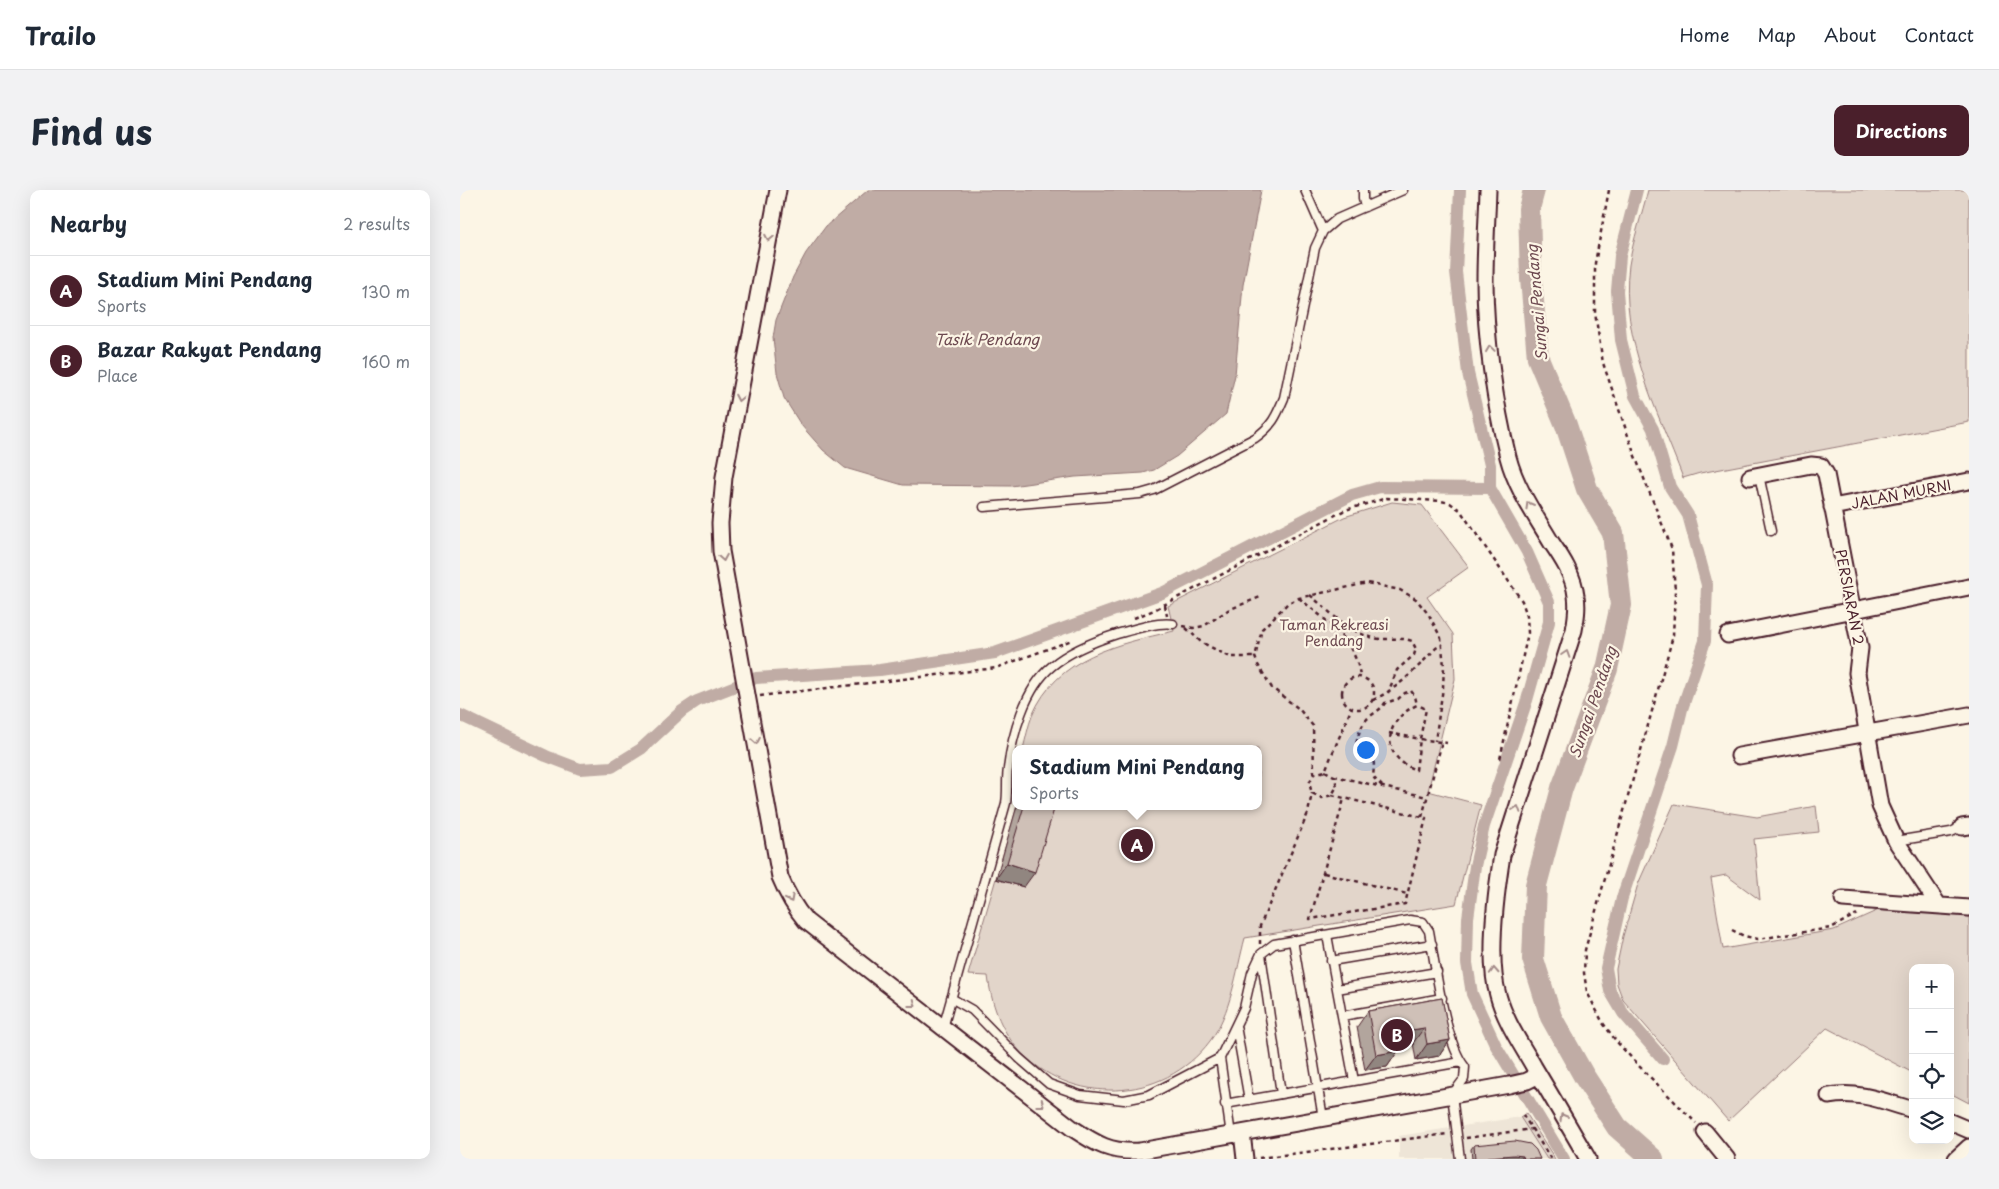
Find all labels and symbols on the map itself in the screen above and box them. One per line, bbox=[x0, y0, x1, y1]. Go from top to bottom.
one-way arrow bbox=[764, 234, 775, 242]
water label: Sungai Pendang bbox=[1519, 243, 1553, 362]
water label: Tasik Pendang bbox=[935, 327, 1041, 350]
one-way arrow bbox=[1485, 345, 1496, 353]
one-way arrow bbox=[734, 393, 745, 402]
street label: JALAN MURNI bbox=[1849, 474, 1953, 514]
one-way arrow bbox=[1525, 502, 1535, 511]
street label: PERSIARAN 2 bbox=[1830, 547, 1870, 647]
one-way arrow bbox=[717, 554, 727, 563]
park label: Taman Rekreasi Pendang bbox=[1279, 614, 1389, 651]
water label: Sungai Pendang bbox=[1562, 642, 1622, 761]
one-way arrow bbox=[1560, 650, 1570, 659]
one-way arrow bbox=[750, 737, 760, 745]
your location bbox=[1353, 737, 1379, 763]
one-way arrow bbox=[1511, 805, 1521, 813]
pin: A bbox=[1121, 826, 1153, 864]
one-way arrow bbox=[784, 894, 794, 903]
one-way arrow bbox=[1489, 967, 1500, 975]
one-way arrow bbox=[907, 999, 916, 1007]
pin: B bbox=[1381, 1016, 1413, 1054]
one-way arrow bbox=[1035, 1098, 1045, 1107]
one-way arrow bbox=[1560, 1113, 1570, 1122]

